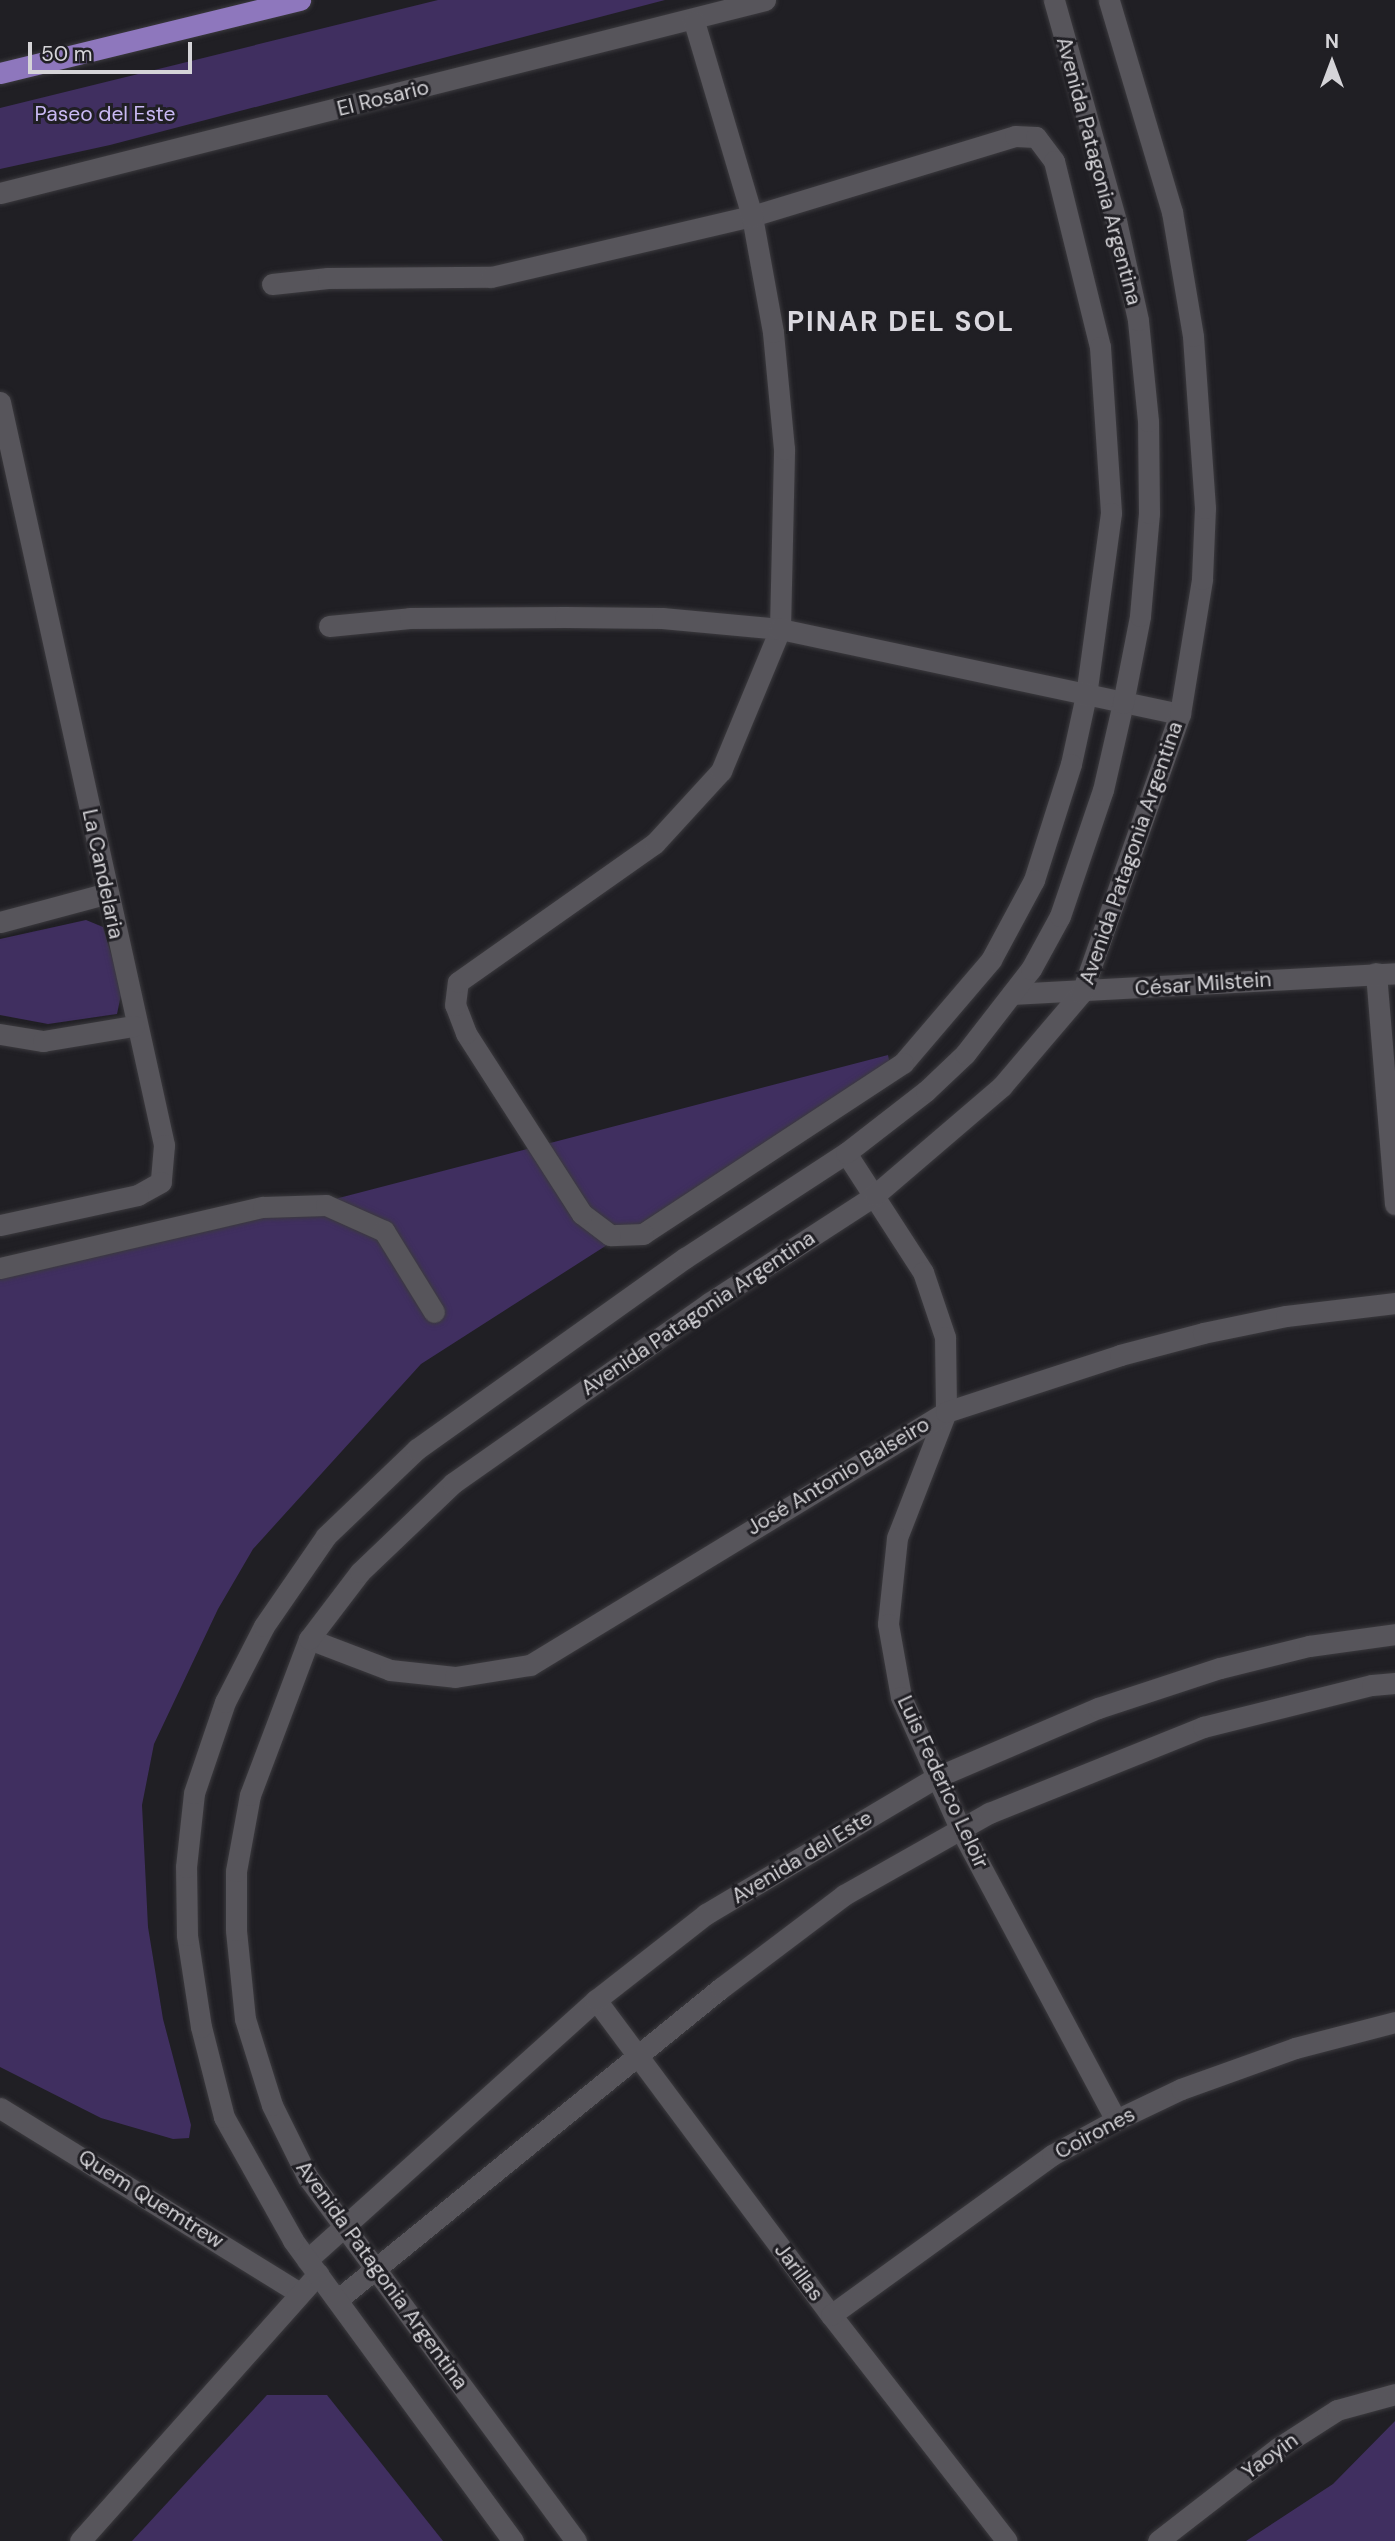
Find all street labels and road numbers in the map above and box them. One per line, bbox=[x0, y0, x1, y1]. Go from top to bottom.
street label: Avenida Patagonia Argentina bbox=[1051, 34, 1147, 308]
street label: El Rosario bbox=[335, 74, 431, 122]
street label: Avenida Patagonia Argentina bbox=[1074, 718, 1188, 988]
street label: La Candelaria bbox=[77, 807, 129, 941]
street label: César Milstein bbox=[1134, 967, 1272, 1001]
street label: Avenida Patagonia Argentina bbox=[576, 1225, 820, 1401]
street label: José Antonio Balseiro bbox=[742, 1411, 934, 1541]
street label: Luis Federico Leloir bbox=[892, 1692, 994, 1872]
street label: Avenida del Este bbox=[727, 1805, 877, 1909]
street label: Coirones bbox=[1051, 2101, 1139, 2165]
street label: Quem Quemtrew bbox=[74, 2144, 228, 2254]
street label: Avenida Patagonia Argentina bbox=[291, 2156, 473, 2394]
street label: Jarillas bbox=[769, 2238, 829, 2306]
street label: Yaoyin bbox=[1237, 2427, 1303, 2485]

